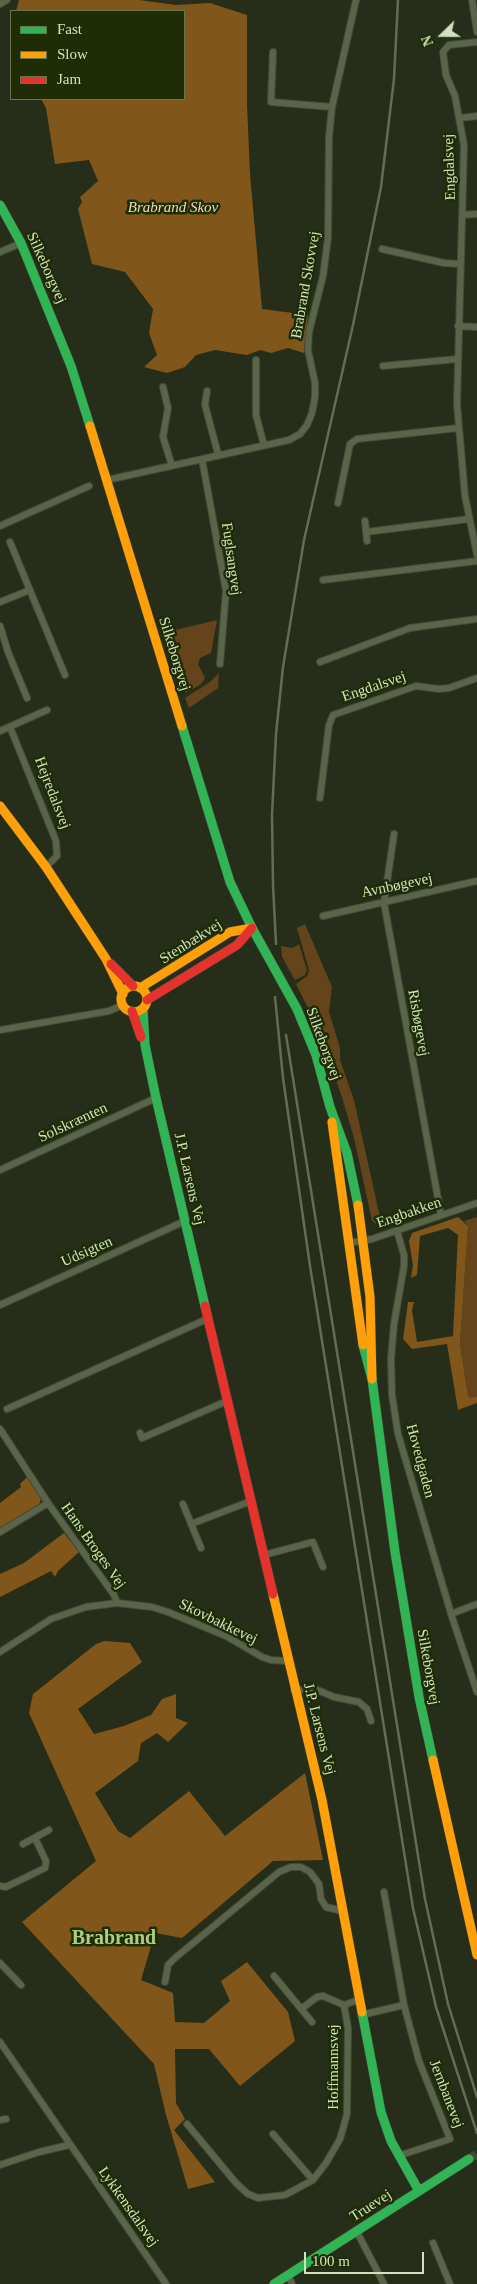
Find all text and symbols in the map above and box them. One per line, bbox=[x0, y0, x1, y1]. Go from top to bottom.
legend bbox=[10, 10, 185, 100]
north arrow bbox=[417, 10, 467, 60]
text: Fast bbox=[57, 21, 82, 37]
text: N bbox=[419, 33, 436, 48]
text: Slow bbox=[57, 46, 88, 62]
text: Jam bbox=[57, 71, 81, 87]
street label: Engdalsvej bbox=[440, 133, 460, 201]
park label: Brabrand Skov bbox=[128, 199, 218, 217]
street label: Silkeborgvej bbox=[22, 229, 70, 307]
street label: Brabrand Skovvej bbox=[288, 230, 324, 340]
street label: Fuglsangvej bbox=[217, 521, 245, 597]
street label: Silkeborgvej bbox=[154, 615, 194, 693]
street label: Engdalsvej bbox=[340, 668, 408, 706]
street label: Hejredalsvej bbox=[30, 754, 74, 832]
street label: Avnbøgevej bbox=[360, 870, 434, 902]
street label: Stenbækvej bbox=[157, 916, 225, 968]
street label: Risbøgevej bbox=[403, 988, 433, 1058]
street label: Silkeborgvej bbox=[301, 1005, 345, 1083]
street label: Solskrænten bbox=[36, 1099, 110, 1147]
street label: J.P. Larsens Vej bbox=[170, 1131, 208, 1227]
street label: Engbakken bbox=[374, 1194, 444, 1232]
street label: Udsigten bbox=[59, 1233, 115, 1271]
street label: Hovedgaden bbox=[401, 1422, 439, 1500]
street label: Hans Broges Vej bbox=[57, 1500, 129, 1592]
street label: Skovbakkevej bbox=[176, 1595, 260, 1649]
street label: Silkeborgvej bbox=[413, 1628, 443, 1706]
street label: J.P. Larsens Vej bbox=[299, 1681, 339, 1777]
district label: Brabrand bbox=[72, 1927, 156, 1951]
street label: Hoffmannsvej bbox=[325, 2024, 343, 2110]
street label: Jernbanevej bbox=[425, 2057, 467, 2131]
street label: Lykkensdalsvej bbox=[94, 2164, 162, 2250]
street label: Truevej bbox=[347, 2186, 395, 2226]
scale bar bbox=[307, 2242, 427, 2274]
text: 100 m bbox=[312, 2253, 350, 2269]

